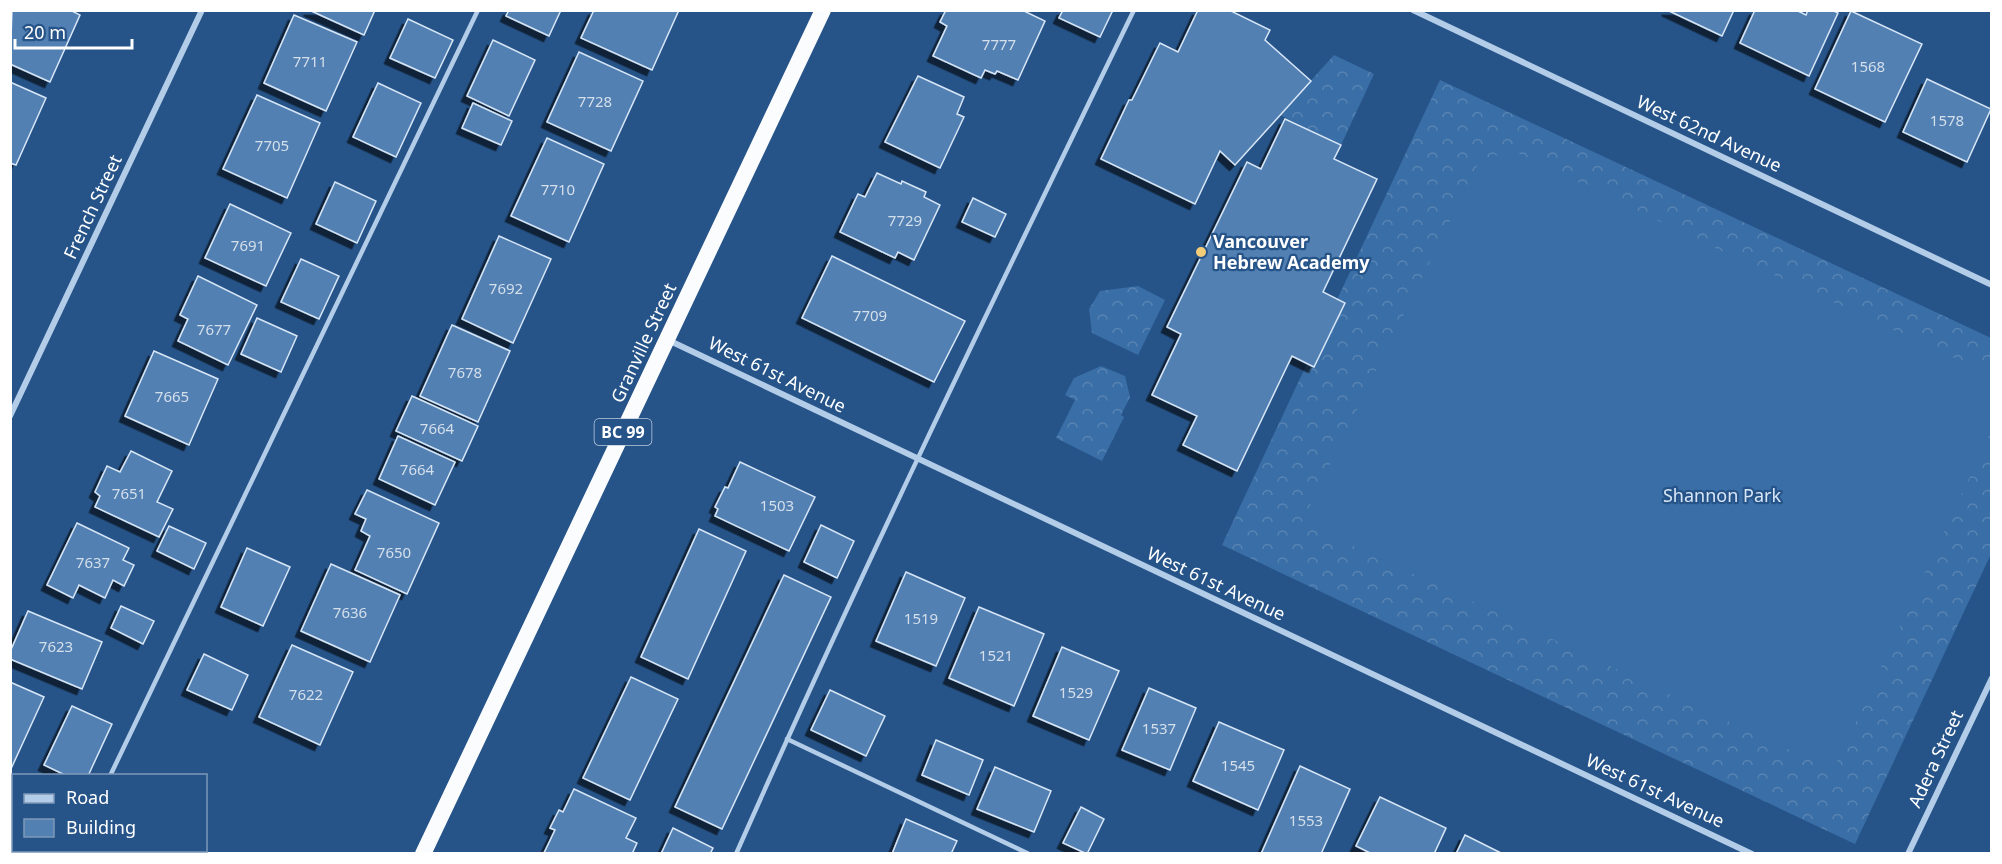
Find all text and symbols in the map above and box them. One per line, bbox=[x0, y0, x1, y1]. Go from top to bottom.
scale bar bbox=[15, 12, 132, 50]
text: 20 m bbox=[24, 20, 66, 44]
house number: 7777 bbox=[982, 34, 1016, 54]
house number: 7711 bbox=[293, 51, 327, 71]
house number: 1568 bbox=[1851, 56, 1885, 76]
street label: West 62nd Avenue bbox=[1633, 89, 1786, 177]
house number: 7728 bbox=[578, 91, 612, 111]
house number: 1578 bbox=[1930, 110, 1964, 130]
house number: 7705 bbox=[255, 135, 289, 155]
street label: French Street bbox=[57, 150, 127, 263]
house number: 7710 bbox=[541, 179, 575, 199]
house number: 7729 bbox=[888, 210, 922, 230]
place label: Vancouver Hebrew Academy bbox=[1213, 229, 1370, 274]
house number: 7691 bbox=[231, 235, 265, 255]
marker: Vancouver Hebrew Academy bbox=[1194, 245, 1208, 259]
house number: 7692 bbox=[489, 278, 523, 298]
street label: Granville Street bbox=[605, 278, 682, 406]
house number: 7709 bbox=[853, 305, 887, 325]
house number: 7677 bbox=[197, 319, 231, 339]
street label: West 61st Avenue bbox=[705, 330, 850, 418]
house number: 7678 bbox=[448, 362, 482, 382]
house number: 7665 bbox=[155, 386, 189, 406]
house number: 7664 bbox=[420, 418, 455, 438]
road number: BC 99 bbox=[594, 419, 652, 445]
house number: 7664 bbox=[400, 459, 435, 479]
house number: 7651 bbox=[112, 483, 146, 503]
park label: Shannon Park bbox=[1663, 483, 1781, 507]
house number: 1503 bbox=[760, 495, 794, 515]
street label: West 61st Avenue bbox=[1143, 541, 1289, 626]
house number: 7650 bbox=[377, 542, 411, 562]
house number: 7637 bbox=[76, 552, 110, 572]
house number: 7636 bbox=[333, 602, 367, 622]
house number: 1519 bbox=[904, 608, 938, 628]
house number: 7623 bbox=[39, 636, 73, 656]
house number: 1521 bbox=[979, 645, 1013, 665]
house number: 1529 bbox=[1059, 682, 1093, 702]
house number: 7622 bbox=[289, 684, 323, 704]
street label: Adera Street bbox=[1902, 706, 1968, 811]
house number: 1537 bbox=[1142, 718, 1176, 738]
street label: West 61st Avenue bbox=[1582, 748, 1728, 833]
house number: 1545 bbox=[1221, 755, 1255, 775]
legend bbox=[12, 774, 207, 852]
text: Road bbox=[66, 785, 109, 809]
house number: 1553 bbox=[1289, 810, 1323, 830]
text: Building bbox=[66, 815, 136, 839]

